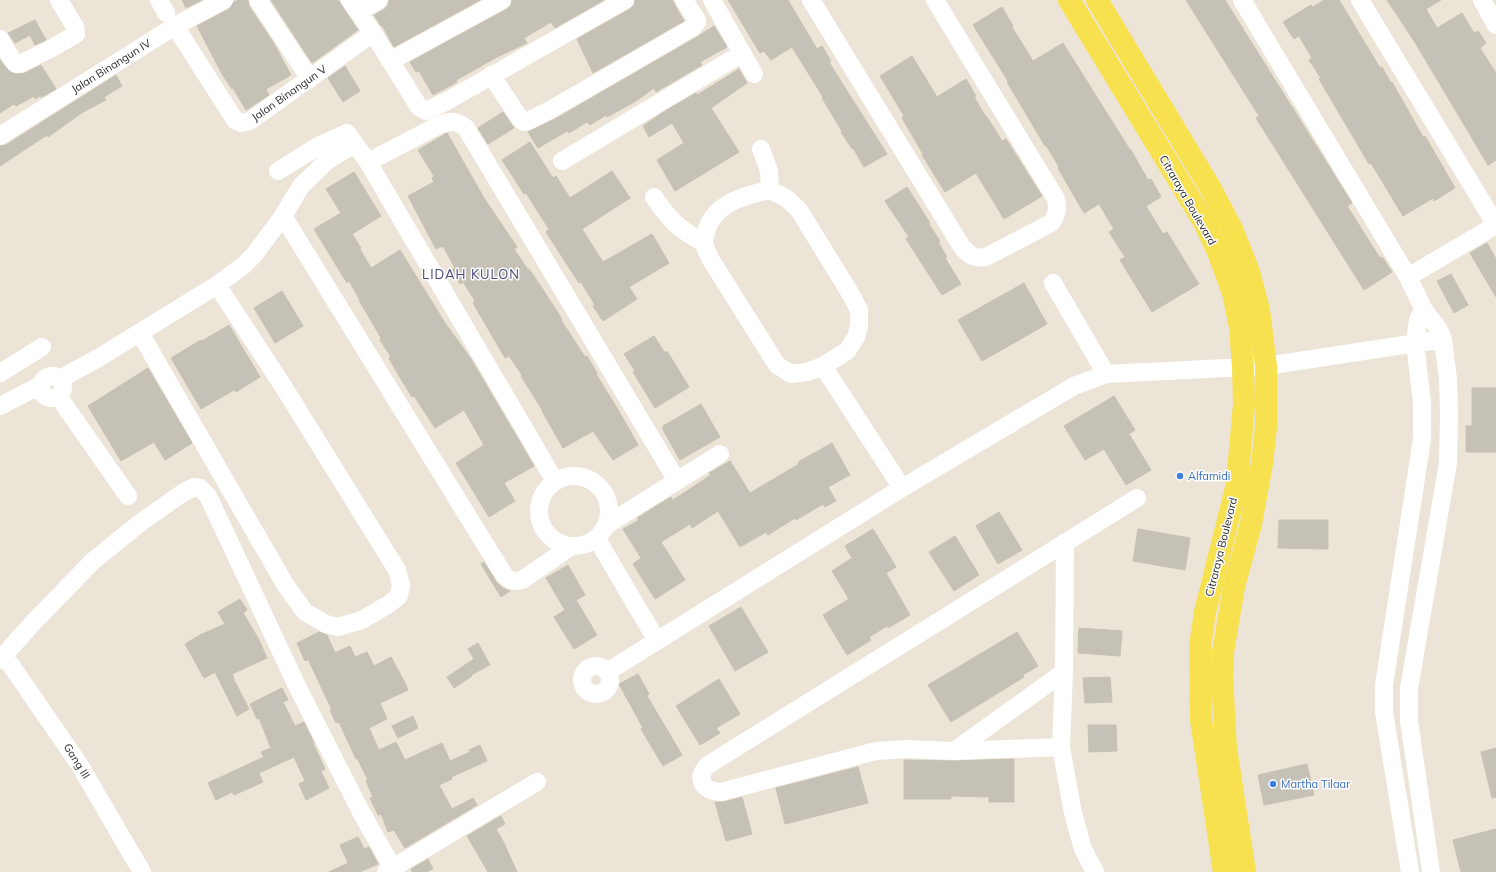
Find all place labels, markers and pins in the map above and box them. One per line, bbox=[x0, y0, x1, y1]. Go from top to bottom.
place label: Alfamidi bbox=[1188, 469, 1230, 483]
marker: Alfamidi bbox=[1175, 471, 1185, 481]
place label: Martha Tilaar bbox=[1281, 777, 1350, 791]
marker: Martha Tilaar bbox=[1268, 779, 1278, 789]

